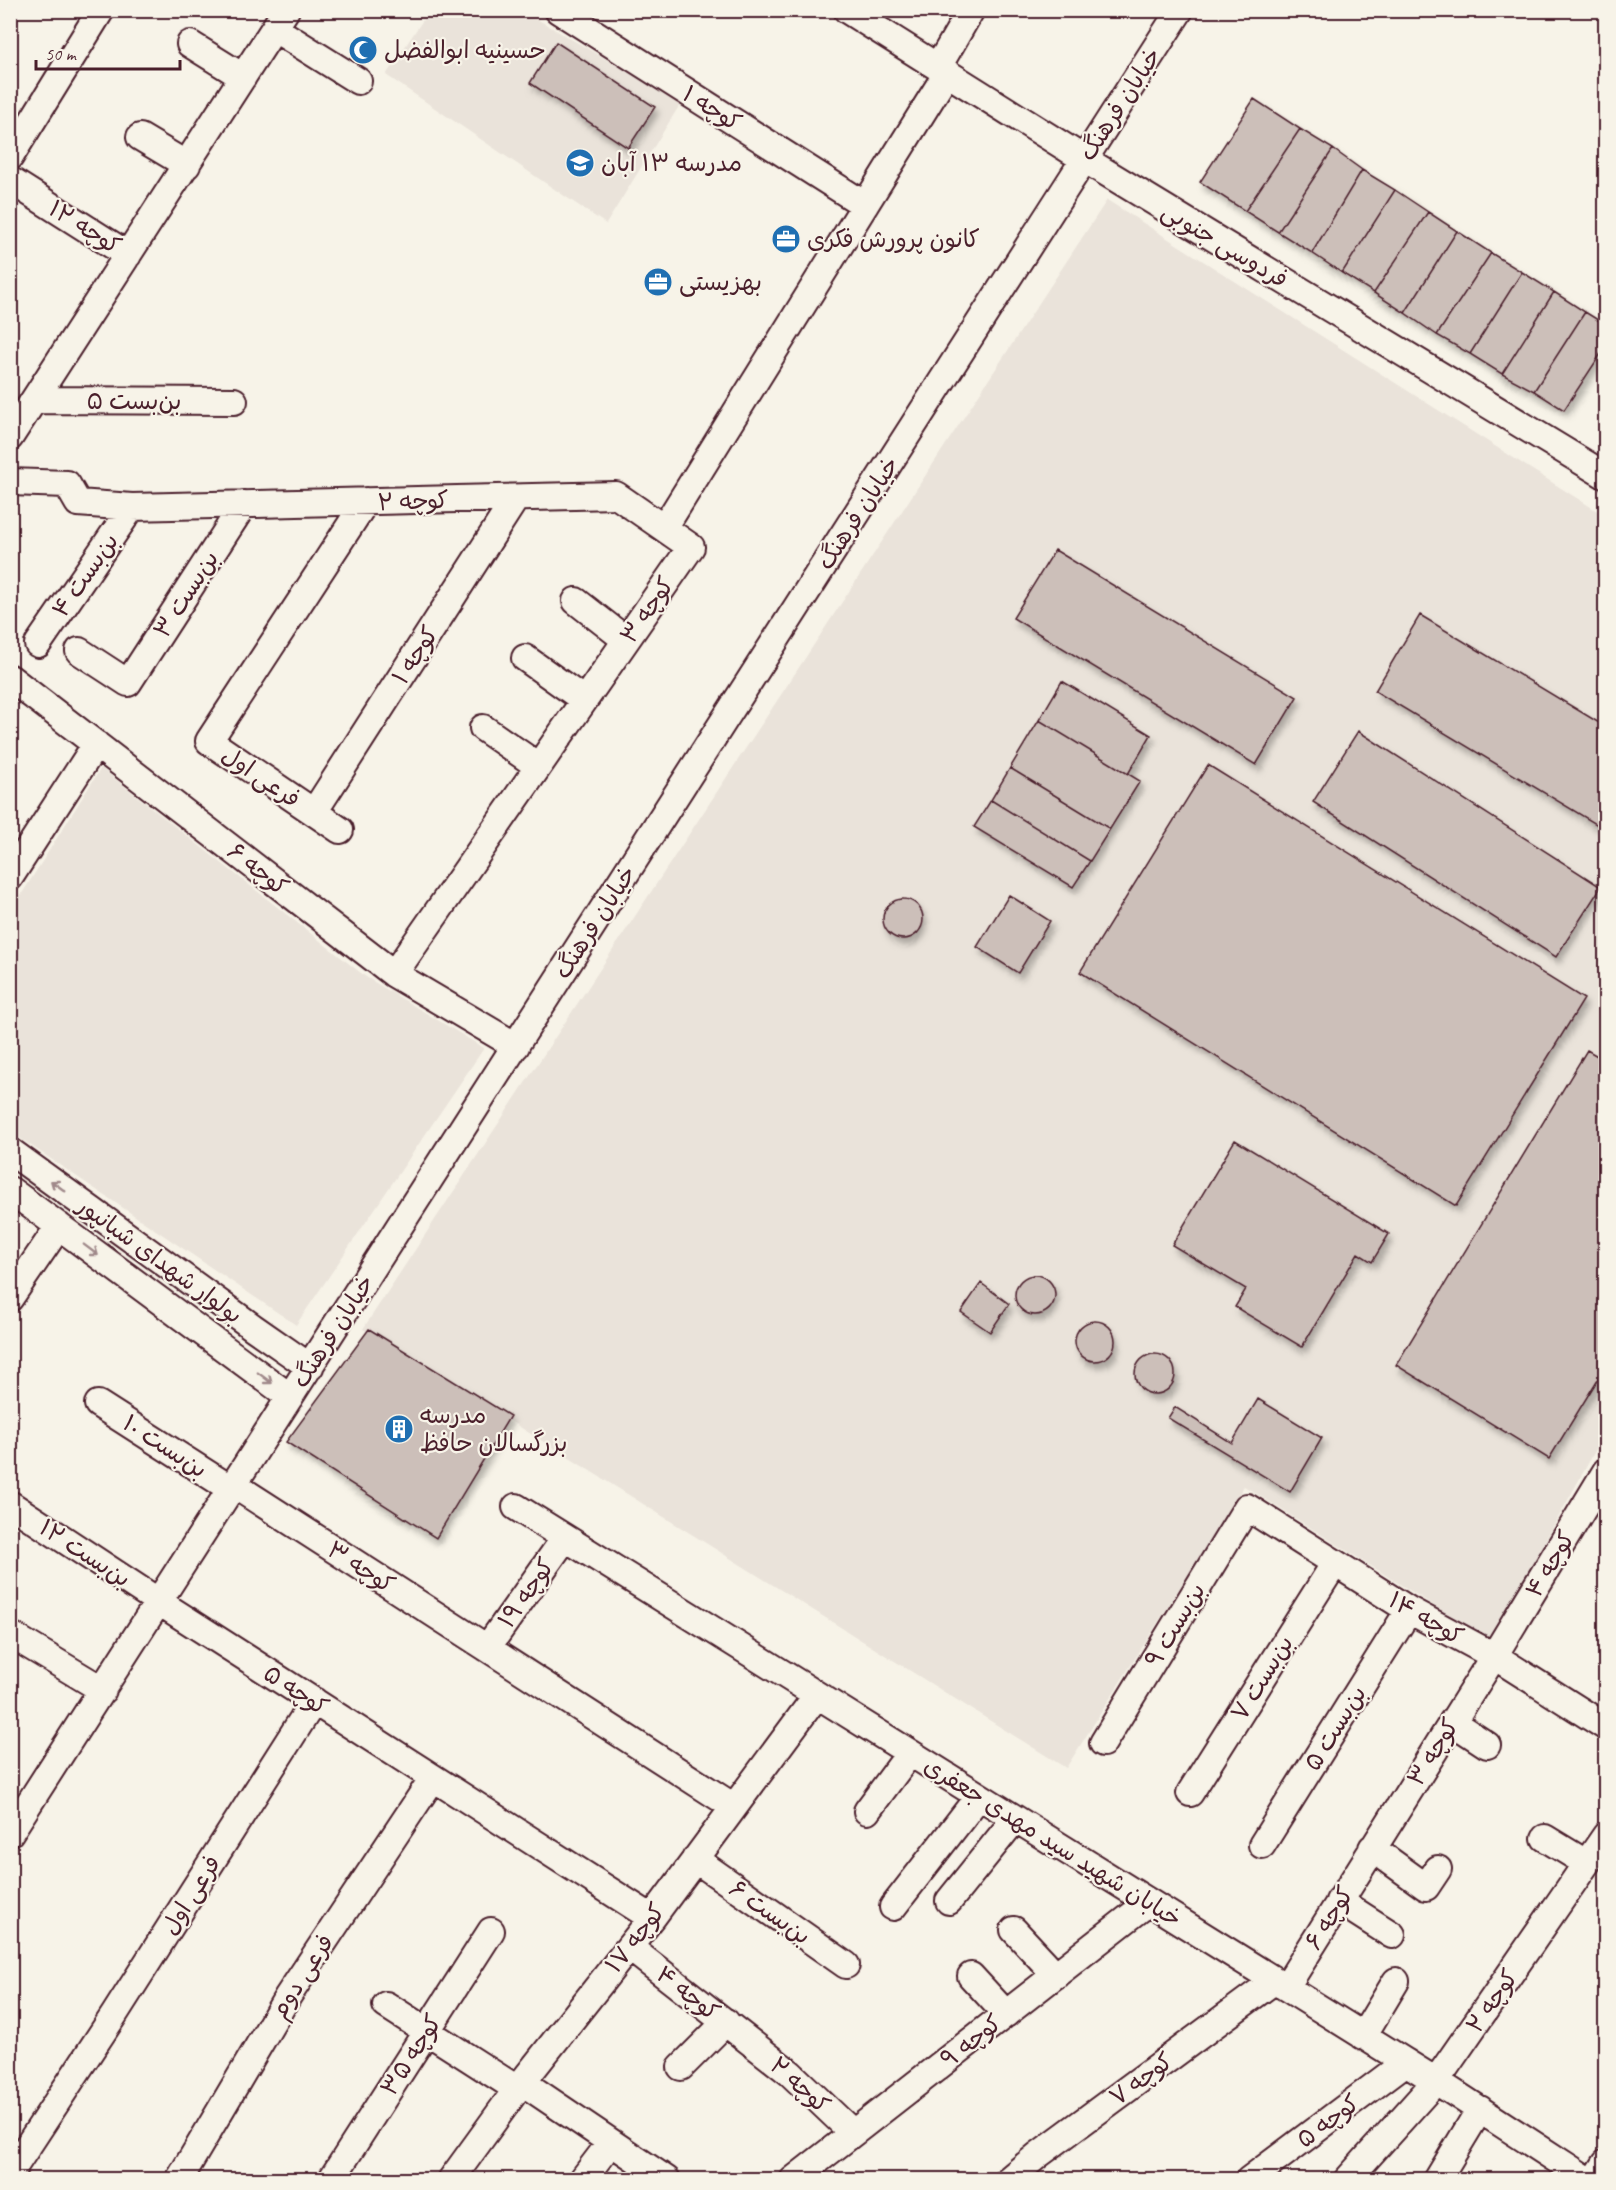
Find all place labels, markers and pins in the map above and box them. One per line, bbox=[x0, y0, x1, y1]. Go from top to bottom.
mosque icon: حسینیه ابوالفضل bbox=[347, 34, 379, 66]
place label: حسینیه ابوالفضل bbox=[384, 35, 546, 65]
school or university icon: مدرسه ۱۳ آبان bbox=[564, 147, 596, 179]
place label: مدرسه ۱۳ آبان bbox=[601, 148, 742, 178]
office icon: کانون پرورش فکری bbox=[770, 223, 802, 255]
place label: کانون پرورش فکری bbox=[807, 224, 980, 254]
office icon: بهزیستی bbox=[642, 266, 674, 298]
place label: بهزیستی bbox=[679, 267, 762, 297]
place label: مدرسه بزرگسالان حافظ bbox=[420, 1400, 568, 1458]
building icon: مدرسه بزرگسالان حافظ bbox=[383, 1413, 415, 1445]

